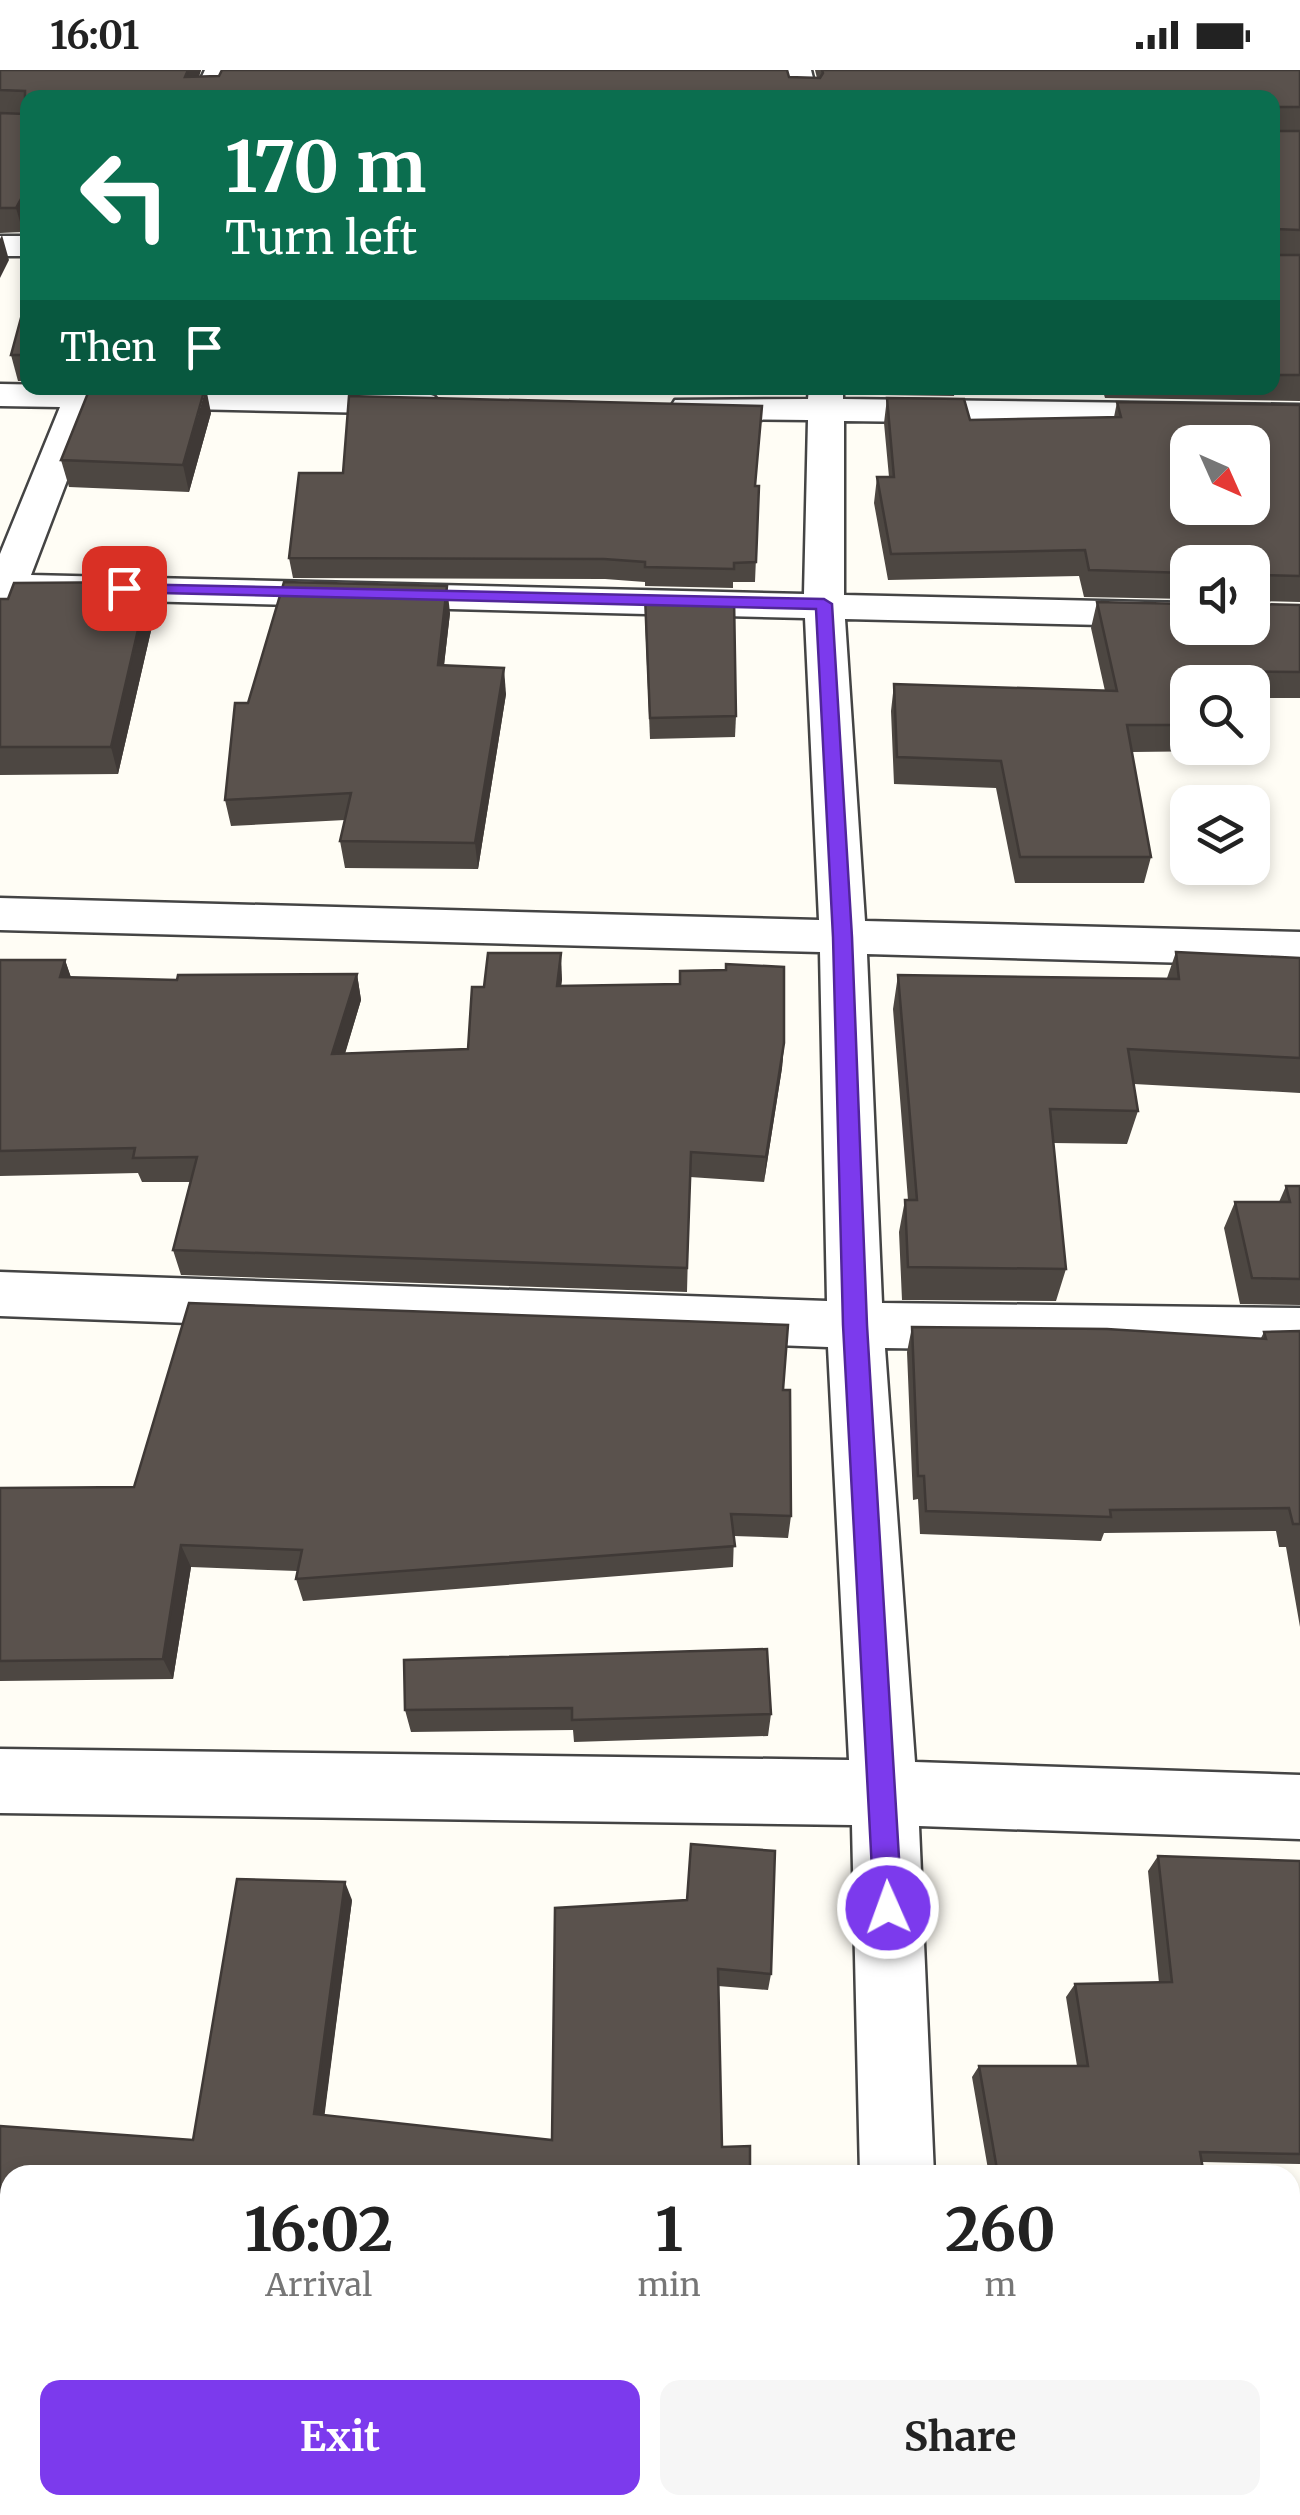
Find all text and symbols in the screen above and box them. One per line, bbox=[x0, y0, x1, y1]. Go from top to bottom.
text: 16:01 bbox=[50, 12, 139, 59]
text: 170 m bbox=[225, 123, 426, 211]
icon: left bbox=[60, 130, 190, 260]
text: Turn left bbox=[225, 210, 417, 266]
icon: arrive bbox=[177, 320, 232, 375]
text: Then bbox=[60, 324, 157, 371]
north arrow bbox=[1170, 425, 1270, 525]
map controls bbox=[1170, 425, 1270, 885]
button: sound bbox=[1170, 545, 1270, 645]
pin bbox=[82, 546, 167, 631]
icon: arrive bbox=[97, 561, 152, 616]
button: search bbox=[1170, 665, 1270, 765]
button: layers bbox=[1170, 785, 1270, 885]
position arrow bbox=[836, 1856, 940, 1960]
text: 16:02 bbox=[244, 2192, 393, 2267]
text: 1 bbox=[655, 2192, 683, 2267]
text: 260 bbox=[945, 2192, 1056, 2267]
text: Arrival bbox=[265, 2265, 372, 2305]
text: min bbox=[638, 2265, 701, 2305]
text: m bbox=[985, 2265, 1016, 2305]
button: Exit bbox=[40, 2380, 640, 2495]
button: Share bbox=[660, 2380, 1260, 2495]

